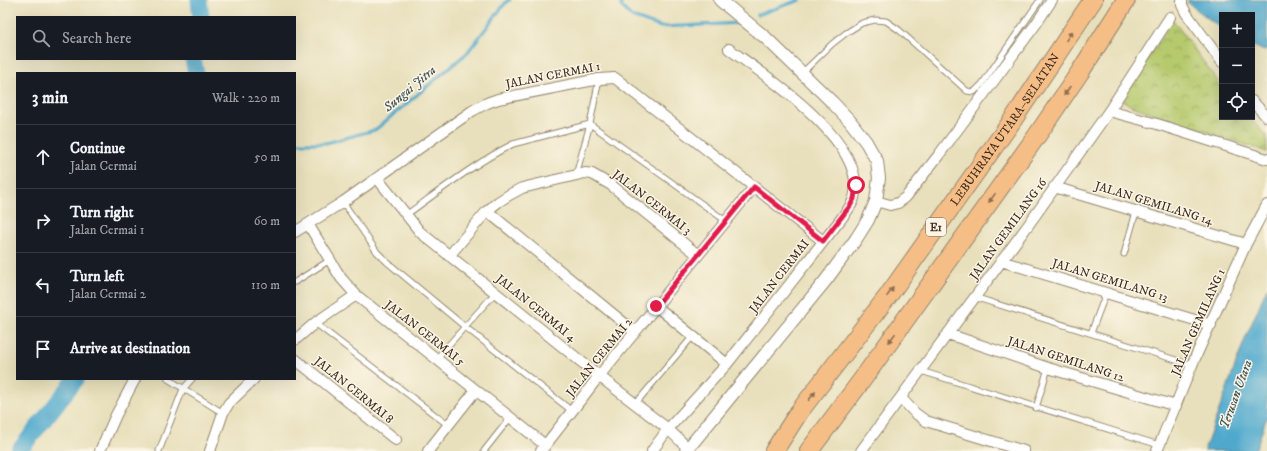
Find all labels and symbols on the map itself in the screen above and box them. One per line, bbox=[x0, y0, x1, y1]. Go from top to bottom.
one-way arrow bbox=[1065, 31, 1073, 42]
street label: LEBUHRAYA UTARA–SELATAN bbox=[947, 51, 1063, 209]
street label: JALAN CERMAI 1 bbox=[503, 59, 602, 92]
water label: Sungai Jitra bbox=[379, 62, 439, 116]
one-way arrow bbox=[1063, 86, 1071, 97]
street label: JALAN CERMAI 3 bbox=[608, 166, 694, 238]
street label: JALAN GEMILANG 16 bbox=[966, 175, 1051, 284]
route start bbox=[847, 176, 865, 194]
street label: JALAN GEMILANG 14 bbox=[1092, 178, 1216, 229]
one-way arrow bbox=[988, 192, 996, 203]
road number: E1 bbox=[926, 218, 946, 236]
street label: JALAN CERMAI bbox=[745, 237, 813, 317]
street label: JALAN GEMILANG 13 bbox=[1049, 255, 1169, 305]
street label: JALAN GEMILANG 1 bbox=[1168, 266, 1229, 379]
street label: JALAN CERMAI 4 bbox=[492, 271, 580, 346]
one-way arrow bbox=[886, 287, 894, 298]
street label: JALAN CERMAI 5 bbox=[381, 297, 468, 369]
route end bbox=[647, 297, 665, 315]
street label: JALAN CERMAI 2 bbox=[562, 315, 636, 401]
one-way arrow bbox=[888, 333, 896, 343]
street label: JALAN GEMILANG 12 bbox=[1005, 333, 1126, 385]
street label: JALAN CERMAI 8 bbox=[310, 353, 396, 427]
water label: Terusan Utara bbox=[1216, 357, 1256, 431]
one-way arrow bbox=[807, 390, 816, 401]

